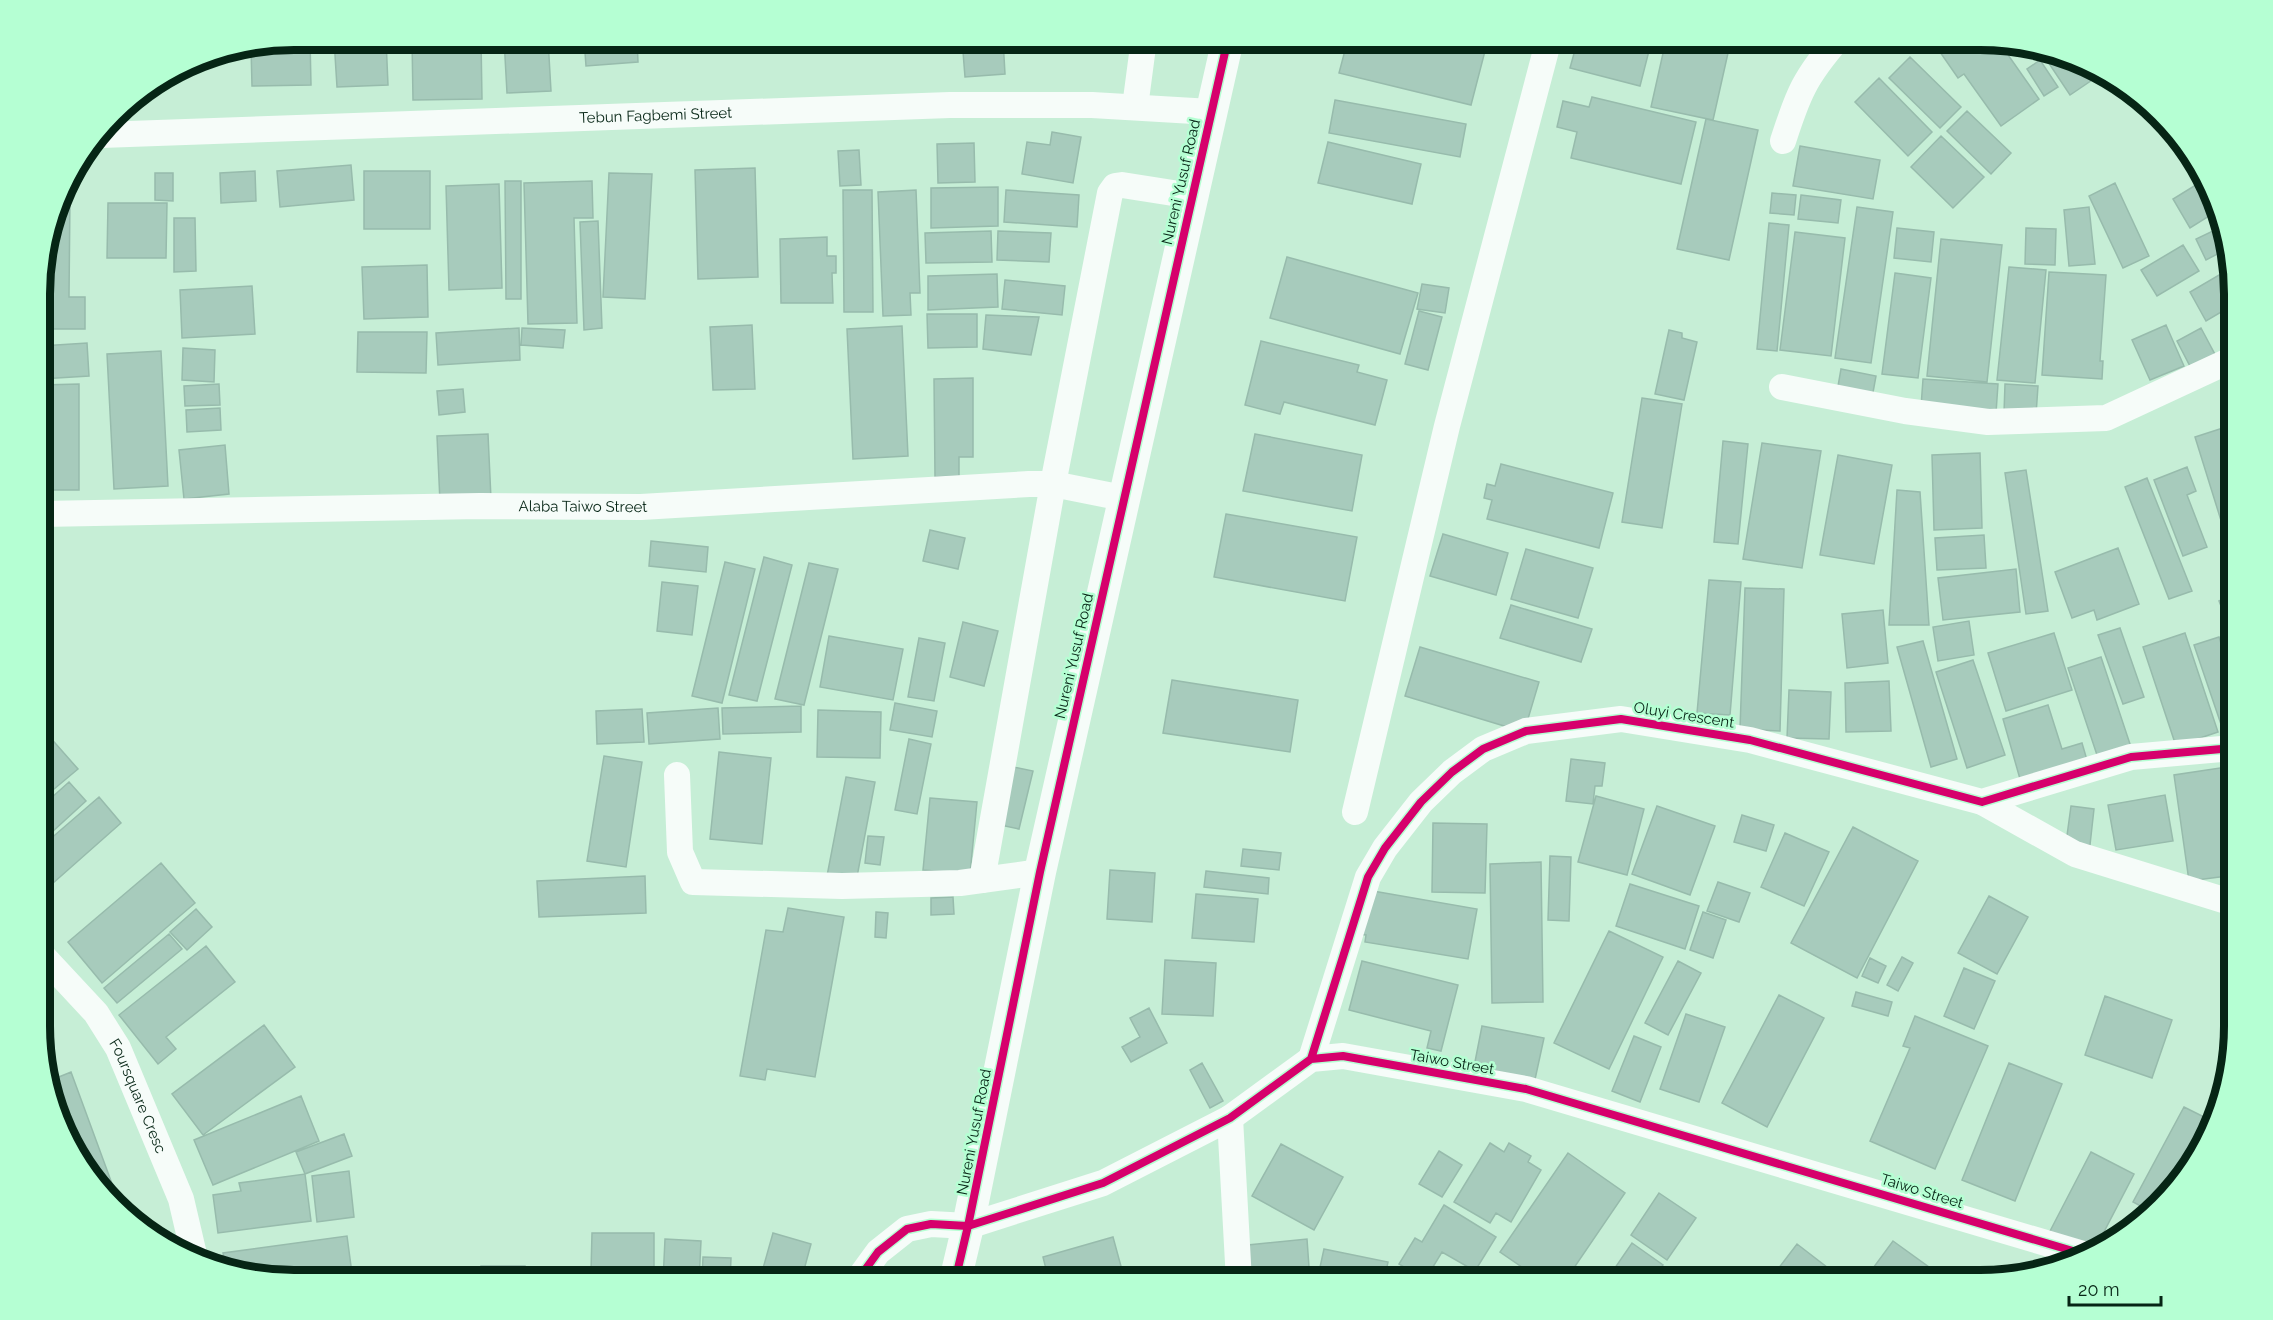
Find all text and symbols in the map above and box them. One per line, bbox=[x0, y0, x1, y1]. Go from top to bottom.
street label: Tebun Fagbemi Street bbox=[579, 104, 732, 127]
street label: Nureni Yusuf Road bbox=[1158, 118, 1204, 246]
street label: Alaba Taiwo Street bbox=[519, 497, 648, 516]
street label: Nureni Yusuf Road bbox=[1051, 592, 1097, 720]
street label: Oluyi Crescent bbox=[1632, 698, 1736, 732]
street label: Foursquare Cresc bbox=[105, 1035, 170, 1156]
street label: Taiwo Street bbox=[1408, 1046, 1496, 1078]
street label: Nureni Yusuf Road bbox=[953, 1067, 995, 1197]
street label: Taiwo Street bbox=[1879, 1170, 1965, 1212]
scale bar bbox=[2069, 1269, 2160, 1307]
text: 20 m bbox=[2078, 1279, 2120, 1300]

